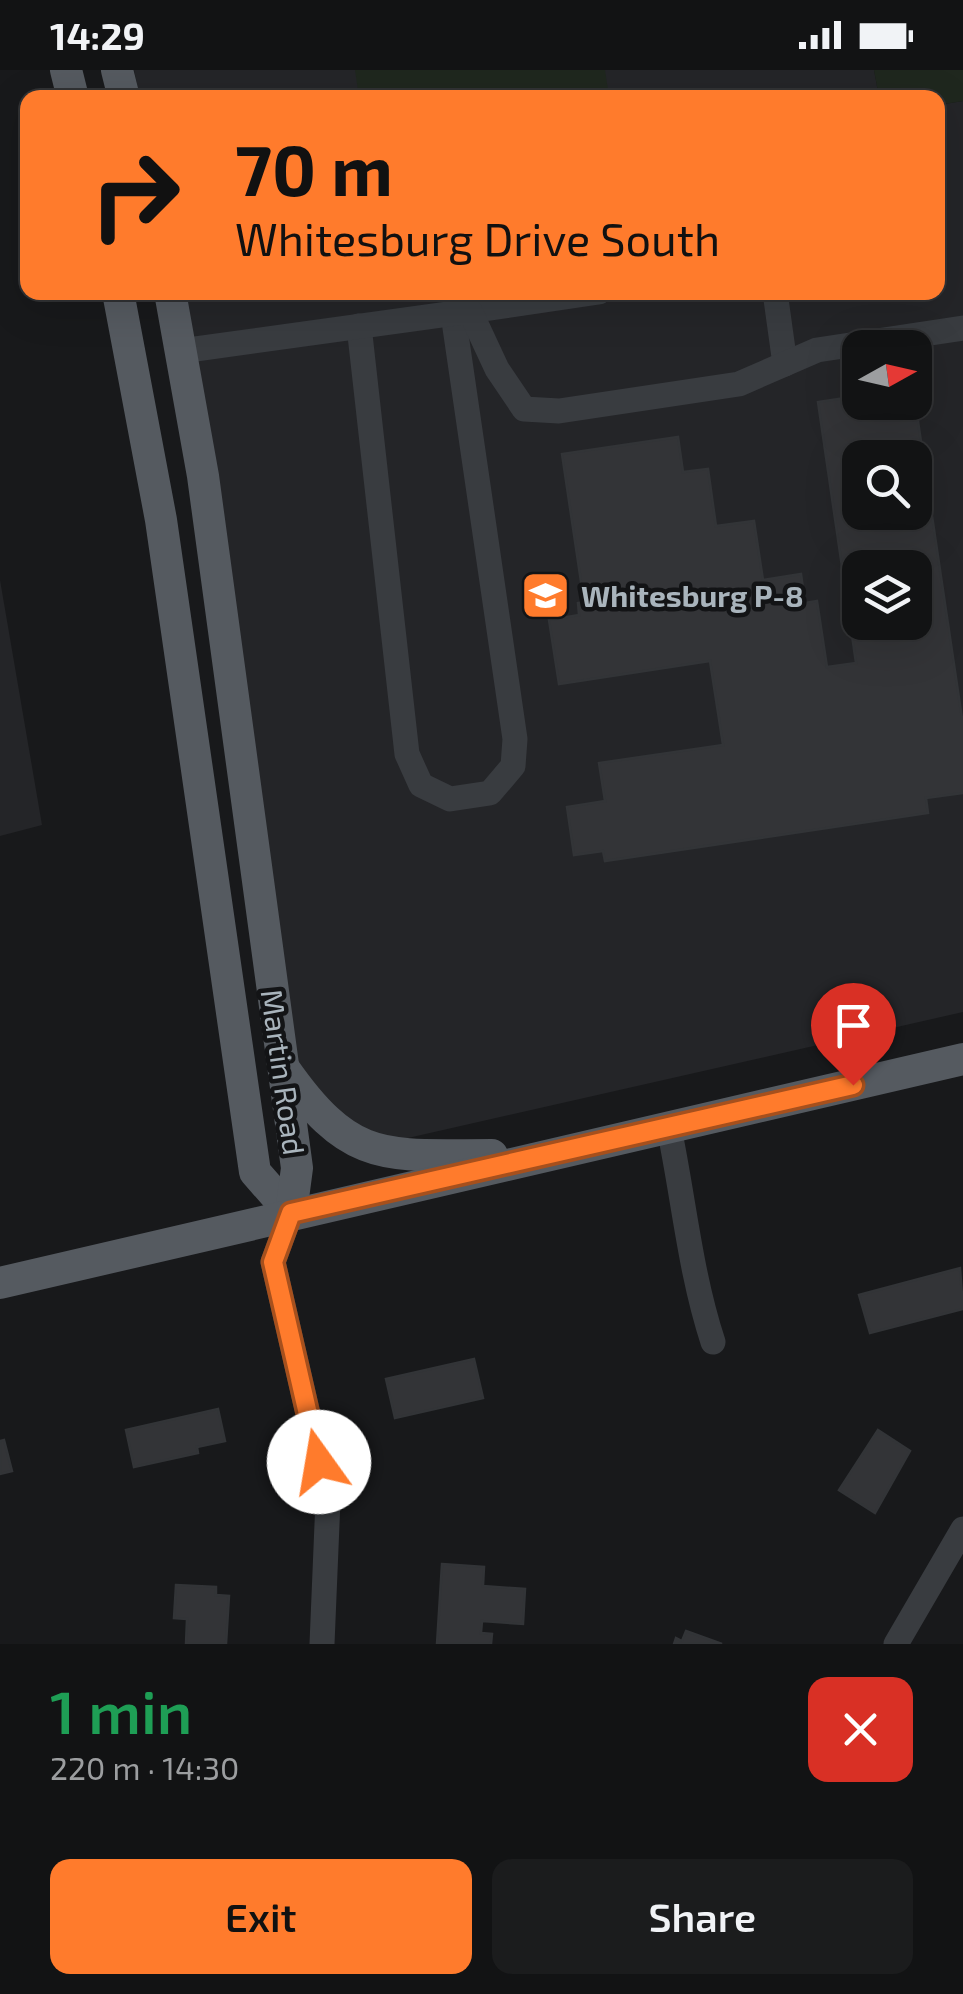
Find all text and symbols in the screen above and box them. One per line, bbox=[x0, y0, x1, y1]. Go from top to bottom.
text: 14:29 bbox=[50, 12, 145, 58]
text: 70 m bbox=[235, 126, 393, 210]
icon: right bbox=[70, 130, 200, 260]
text: Whitesburg Drive South bbox=[235, 211, 720, 265]
north arrow bbox=[842, 330, 932, 420]
map controls bbox=[842, 330, 932, 640]
button: search bbox=[842, 440, 932, 530]
button: layers bbox=[842, 550, 932, 640]
school or university icon: Whitesburg P-8 bbox=[520, 569, 572, 621]
place label: Whitesburg P-8 bbox=[581, 577, 804, 613]
pin bbox=[811, 983, 896, 1086]
street label: Martin Road bbox=[255, 987, 313, 1157]
icon: arrive bbox=[826, 998, 881, 1053]
position arrow bbox=[267, 1410, 371, 1514]
text: 1 min bbox=[50, 1674, 192, 1746]
button: close bbox=[808, 1677, 913, 1782]
text: 220 m · 14:30 bbox=[50, 1748, 239, 1786]
button: Exit bbox=[50, 1859, 472, 1974]
button: Share bbox=[492, 1859, 913, 1974]

